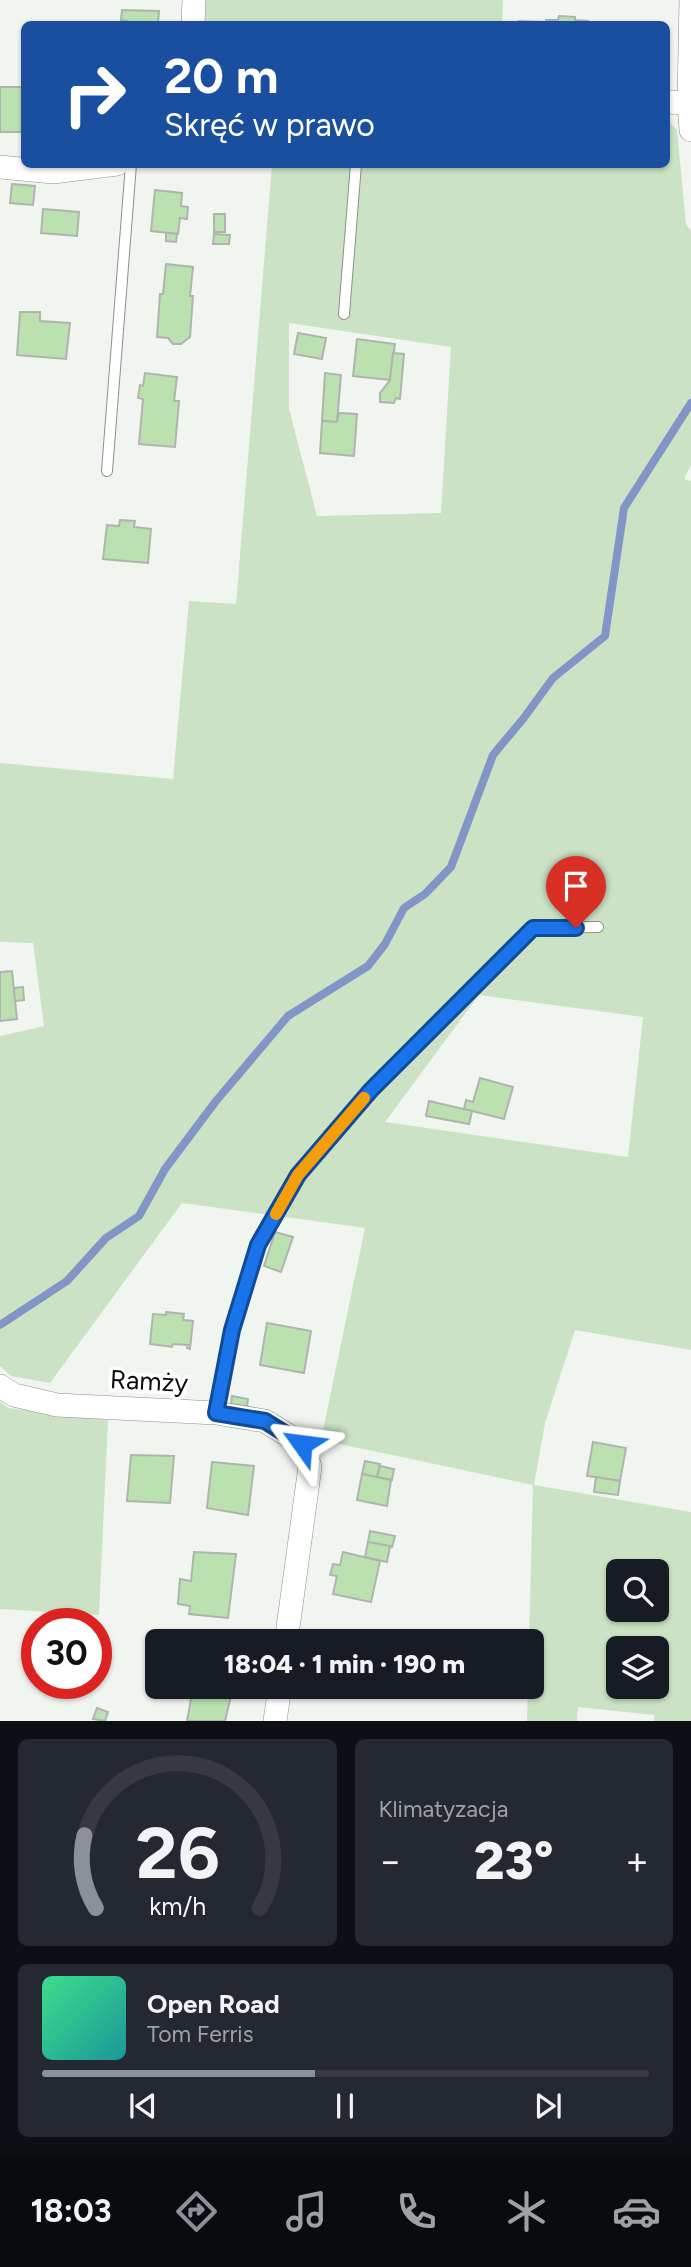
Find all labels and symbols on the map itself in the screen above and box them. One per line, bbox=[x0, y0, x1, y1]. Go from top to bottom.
pin bbox=[546, 856, 606, 928]
street label: Ramży bbox=[109, 1363, 189, 1399]
position arrow bbox=[265, 1407, 339, 1481]
speed limit sign: 30 bbox=[21, 1608, 112, 1699]

